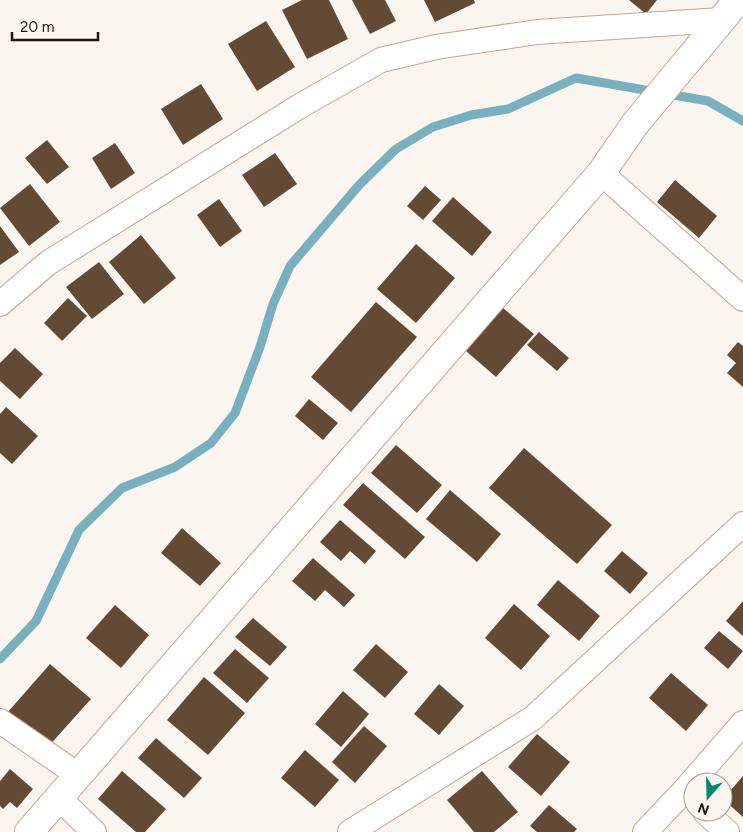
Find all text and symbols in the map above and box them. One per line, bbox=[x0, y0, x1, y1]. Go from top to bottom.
scale bar bbox=[12, 10, 99, 42]
text: 20 m bbox=[20, 18, 54, 36]
north arrow bbox=[683, 772, 733, 822]
text: N bbox=[696, 799, 712, 819]

